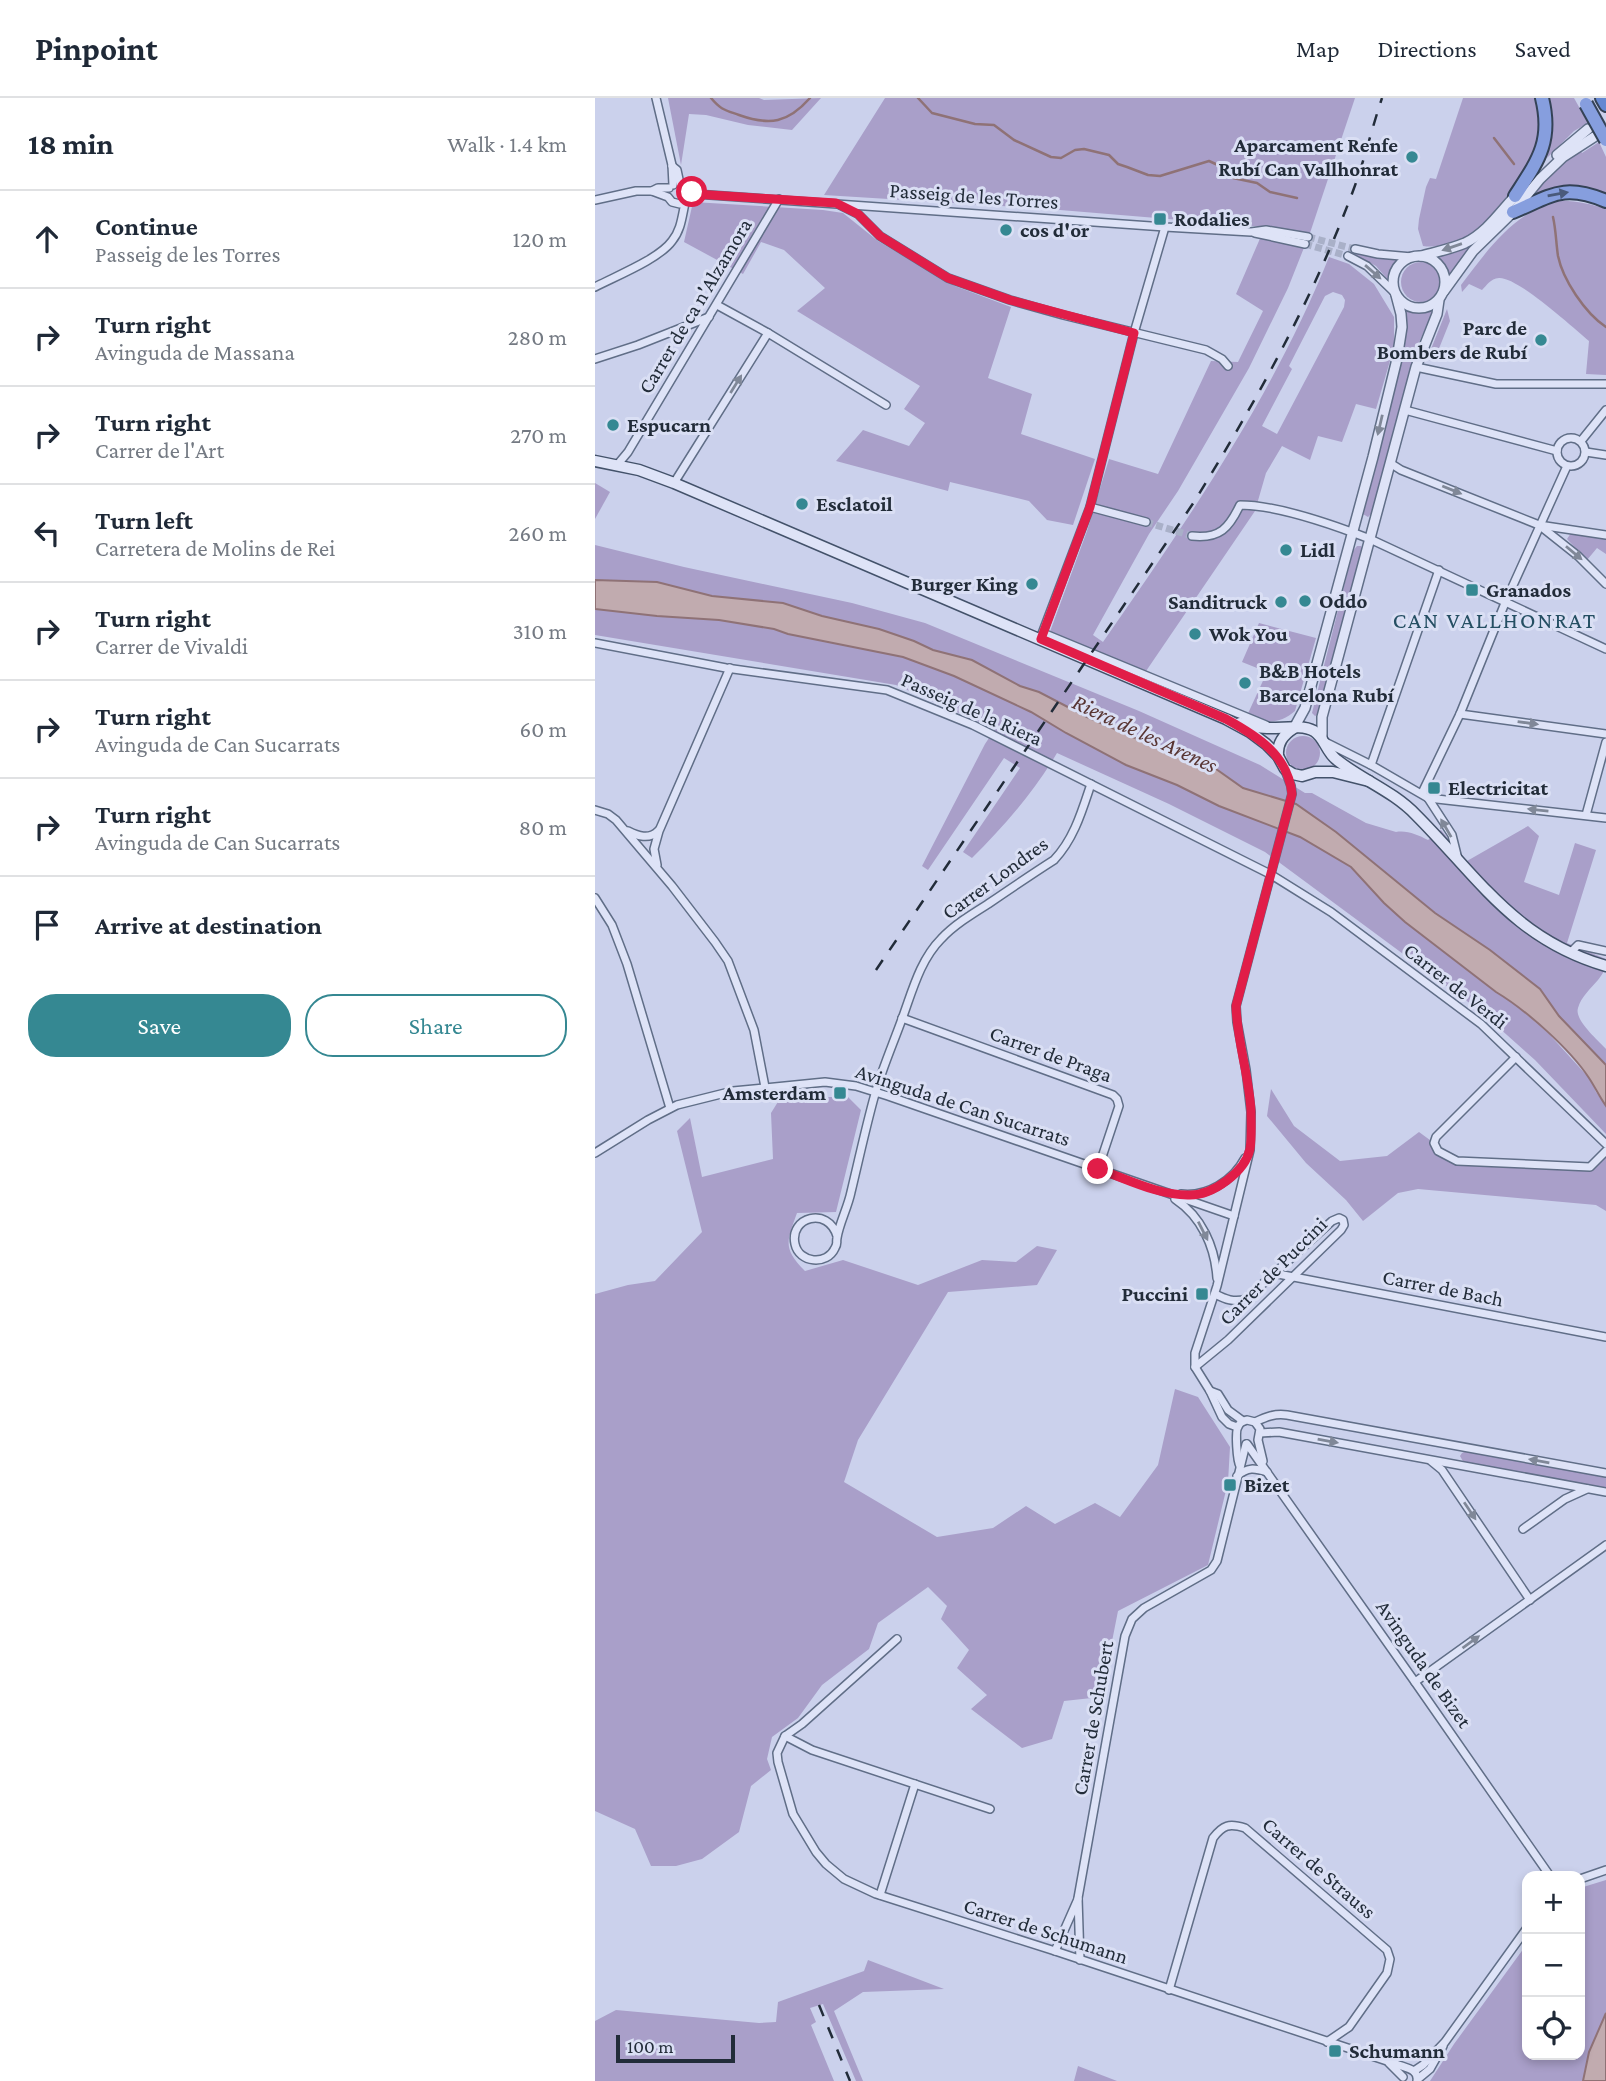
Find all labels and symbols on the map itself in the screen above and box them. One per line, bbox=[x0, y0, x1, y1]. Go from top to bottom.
place label: Aparcament Renfe Rubí Can Vallhonrat bbox=[1218, 133, 1398, 181]
marker: Aparcament Renfe Rubí Can Vallhonrat bbox=[1404, 149, 1420, 165]
route start bbox=[676, 176, 707, 207]
street label: Passeig de les Torres bbox=[889, 178, 1059, 214]
one-way arrow bbox=[1547, 188, 1569, 199]
place label: Rodalies bbox=[1174, 207, 1250, 231]
marker: Rodalies bbox=[1152, 211, 1168, 227]
street label: Carrer de ca n'Alzamora bbox=[633, 214, 757, 398]
place label: cos d'or bbox=[1020, 218, 1090, 242]
marker: cos d'or bbox=[998, 222, 1014, 238]
one-way arrow bbox=[1442, 242, 1463, 253]
one-way arrow bbox=[1364, 264, 1382, 280]
place label: Parc de Bombers de Rubí bbox=[1377, 316, 1528, 364]
marker: Parc de Bombers de Rubí bbox=[1533, 332, 1549, 348]
one-way arrow bbox=[730, 374, 743, 394]
place label: Espucarn bbox=[627, 413, 711, 437]
one-way arrow bbox=[1375, 414, 1386, 436]
marker: Espucarn bbox=[605, 417, 621, 433]
one-way arrow bbox=[1442, 485, 1463, 496]
place label: Esclatoil bbox=[816, 492, 893, 516]
marker: Esclatoil bbox=[794, 496, 810, 512]
place label: Lidl bbox=[1300, 538, 1335, 562]
marker: Lidl bbox=[1278, 542, 1294, 558]
one-way arrow bbox=[1565, 545, 1583, 561]
place label: Burger King bbox=[911, 572, 1018, 596]
marker: Burger King bbox=[1024, 576, 1040, 592]
place label: Granados bbox=[1486, 578, 1571, 602]
marker: Granados bbox=[1464, 582, 1480, 598]
place label: Oddo bbox=[1319, 589, 1367, 613]
place label: Sanditruck bbox=[1168, 590, 1268, 614]
marker: Oddo bbox=[1297, 593, 1313, 609]
marker: Sanditruck bbox=[1273, 594, 1289, 610]
district label: CAN VALLHONRAT bbox=[1393, 607, 1597, 633]
place label: Wok You bbox=[1208, 622, 1288, 646]
marker: Wok You bbox=[1187, 626, 1203, 642]
place label: B&B Hotels Barcelona Rubí bbox=[1259, 659, 1395, 707]
street label: Passeig de la Riera bbox=[898, 667, 1046, 751]
marker: B&B Hotels Barcelona Rubí bbox=[1237, 675, 1253, 691]
water label: Riera de les Arenes bbox=[1069, 688, 1222, 778]
one-way arrow bbox=[1517, 717, 1539, 728]
place label: Electricitat bbox=[1448, 776, 1548, 800]
marker: Electricitat bbox=[1426, 780, 1442, 796]
one-way arrow bbox=[1527, 804, 1549, 815]
one-way arrow bbox=[1441, 818, 1453, 838]
street label: Carrer Londres bbox=[937, 832, 1053, 924]
street label: Carrer de Verdi bbox=[1399, 938, 1513, 1034]
street label: Carrer de Praga bbox=[987, 1021, 1116, 1087]
street label: Avinguda de Can Sucarrats bbox=[853, 1059, 1073, 1151]
place label: Amsterdam bbox=[722, 1081, 826, 1105]
marker: Amsterdam bbox=[832, 1085, 848, 1101]
route end bbox=[1082, 1153, 1113, 1184]
street label: Carrer de Puccini bbox=[1214, 1212, 1332, 1330]
one-way arrow bbox=[1198, 1221, 1209, 1241]
street label: Carrer de Bach bbox=[1381, 1265, 1505, 1311]
place label: Puccini bbox=[1121, 1282, 1188, 1306]
marker: Puccini bbox=[1194, 1286, 1210, 1302]
one-way arrow bbox=[1317, 1436, 1339, 1447]
one-way arrow bbox=[1528, 1455, 1550, 1466]
place label: Bizet bbox=[1244, 1473, 1290, 1497]
marker: Bizet bbox=[1222, 1477, 1238, 1493]
one-way arrow bbox=[1463, 1502, 1477, 1520]
street label: Avinguda de Bizet bbox=[1371, 1596, 1478, 1733]
one-way arrow bbox=[1462, 1635, 1480, 1649]
street label: Carrer de Schubert bbox=[1068, 1638, 1119, 1797]
street label: Carrer de Strauss bbox=[1257, 1812, 1381, 1924]
street label: Carrer de Schumann bbox=[961, 1893, 1131, 1969]
scale bar bbox=[616, 2032, 735, 2064]
place label: Schumann bbox=[1349, 2039, 1445, 2063]
marker: Schumann bbox=[1327, 2043, 1343, 2059]

